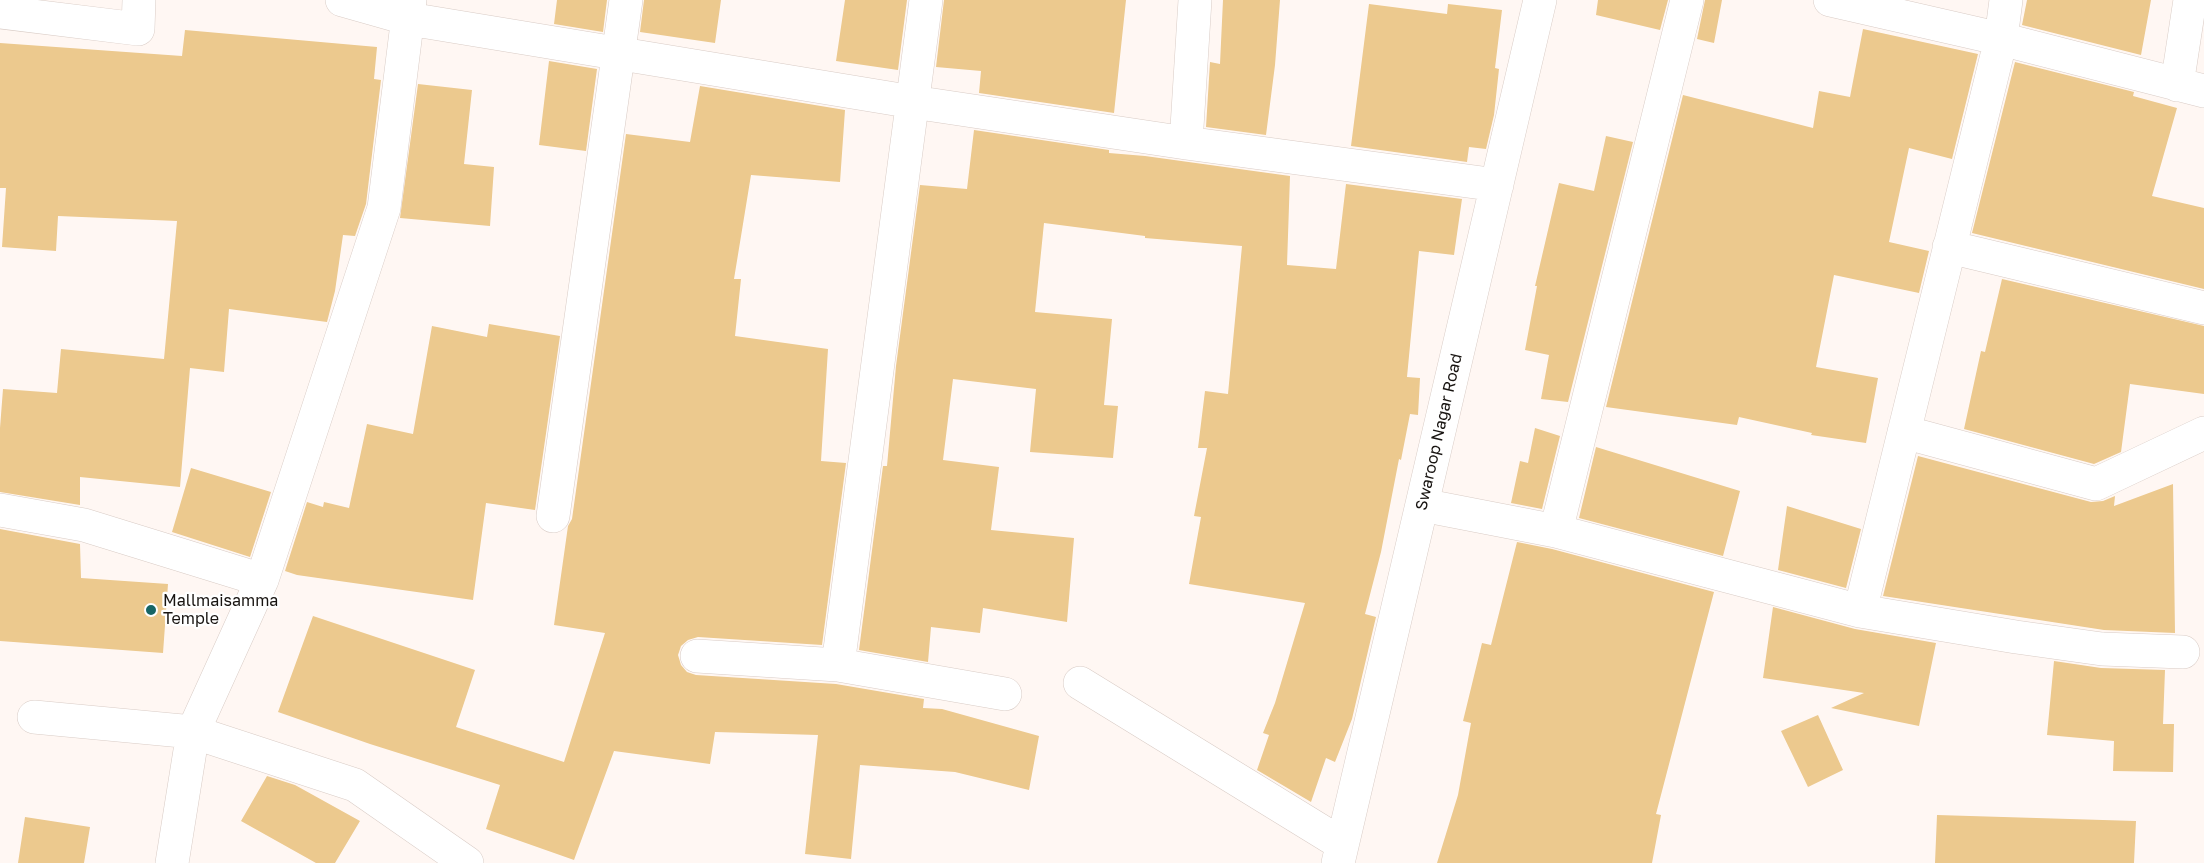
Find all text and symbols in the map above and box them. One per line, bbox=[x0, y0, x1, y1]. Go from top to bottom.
street label: Swaroop Nagar Road bbox=[1412, 352, 1466, 512]
place label: Mallmaisamma Temple bbox=[163, 591, 278, 629]
marker: Mallmaisamma Temple bbox=[144, 603, 158, 617]

